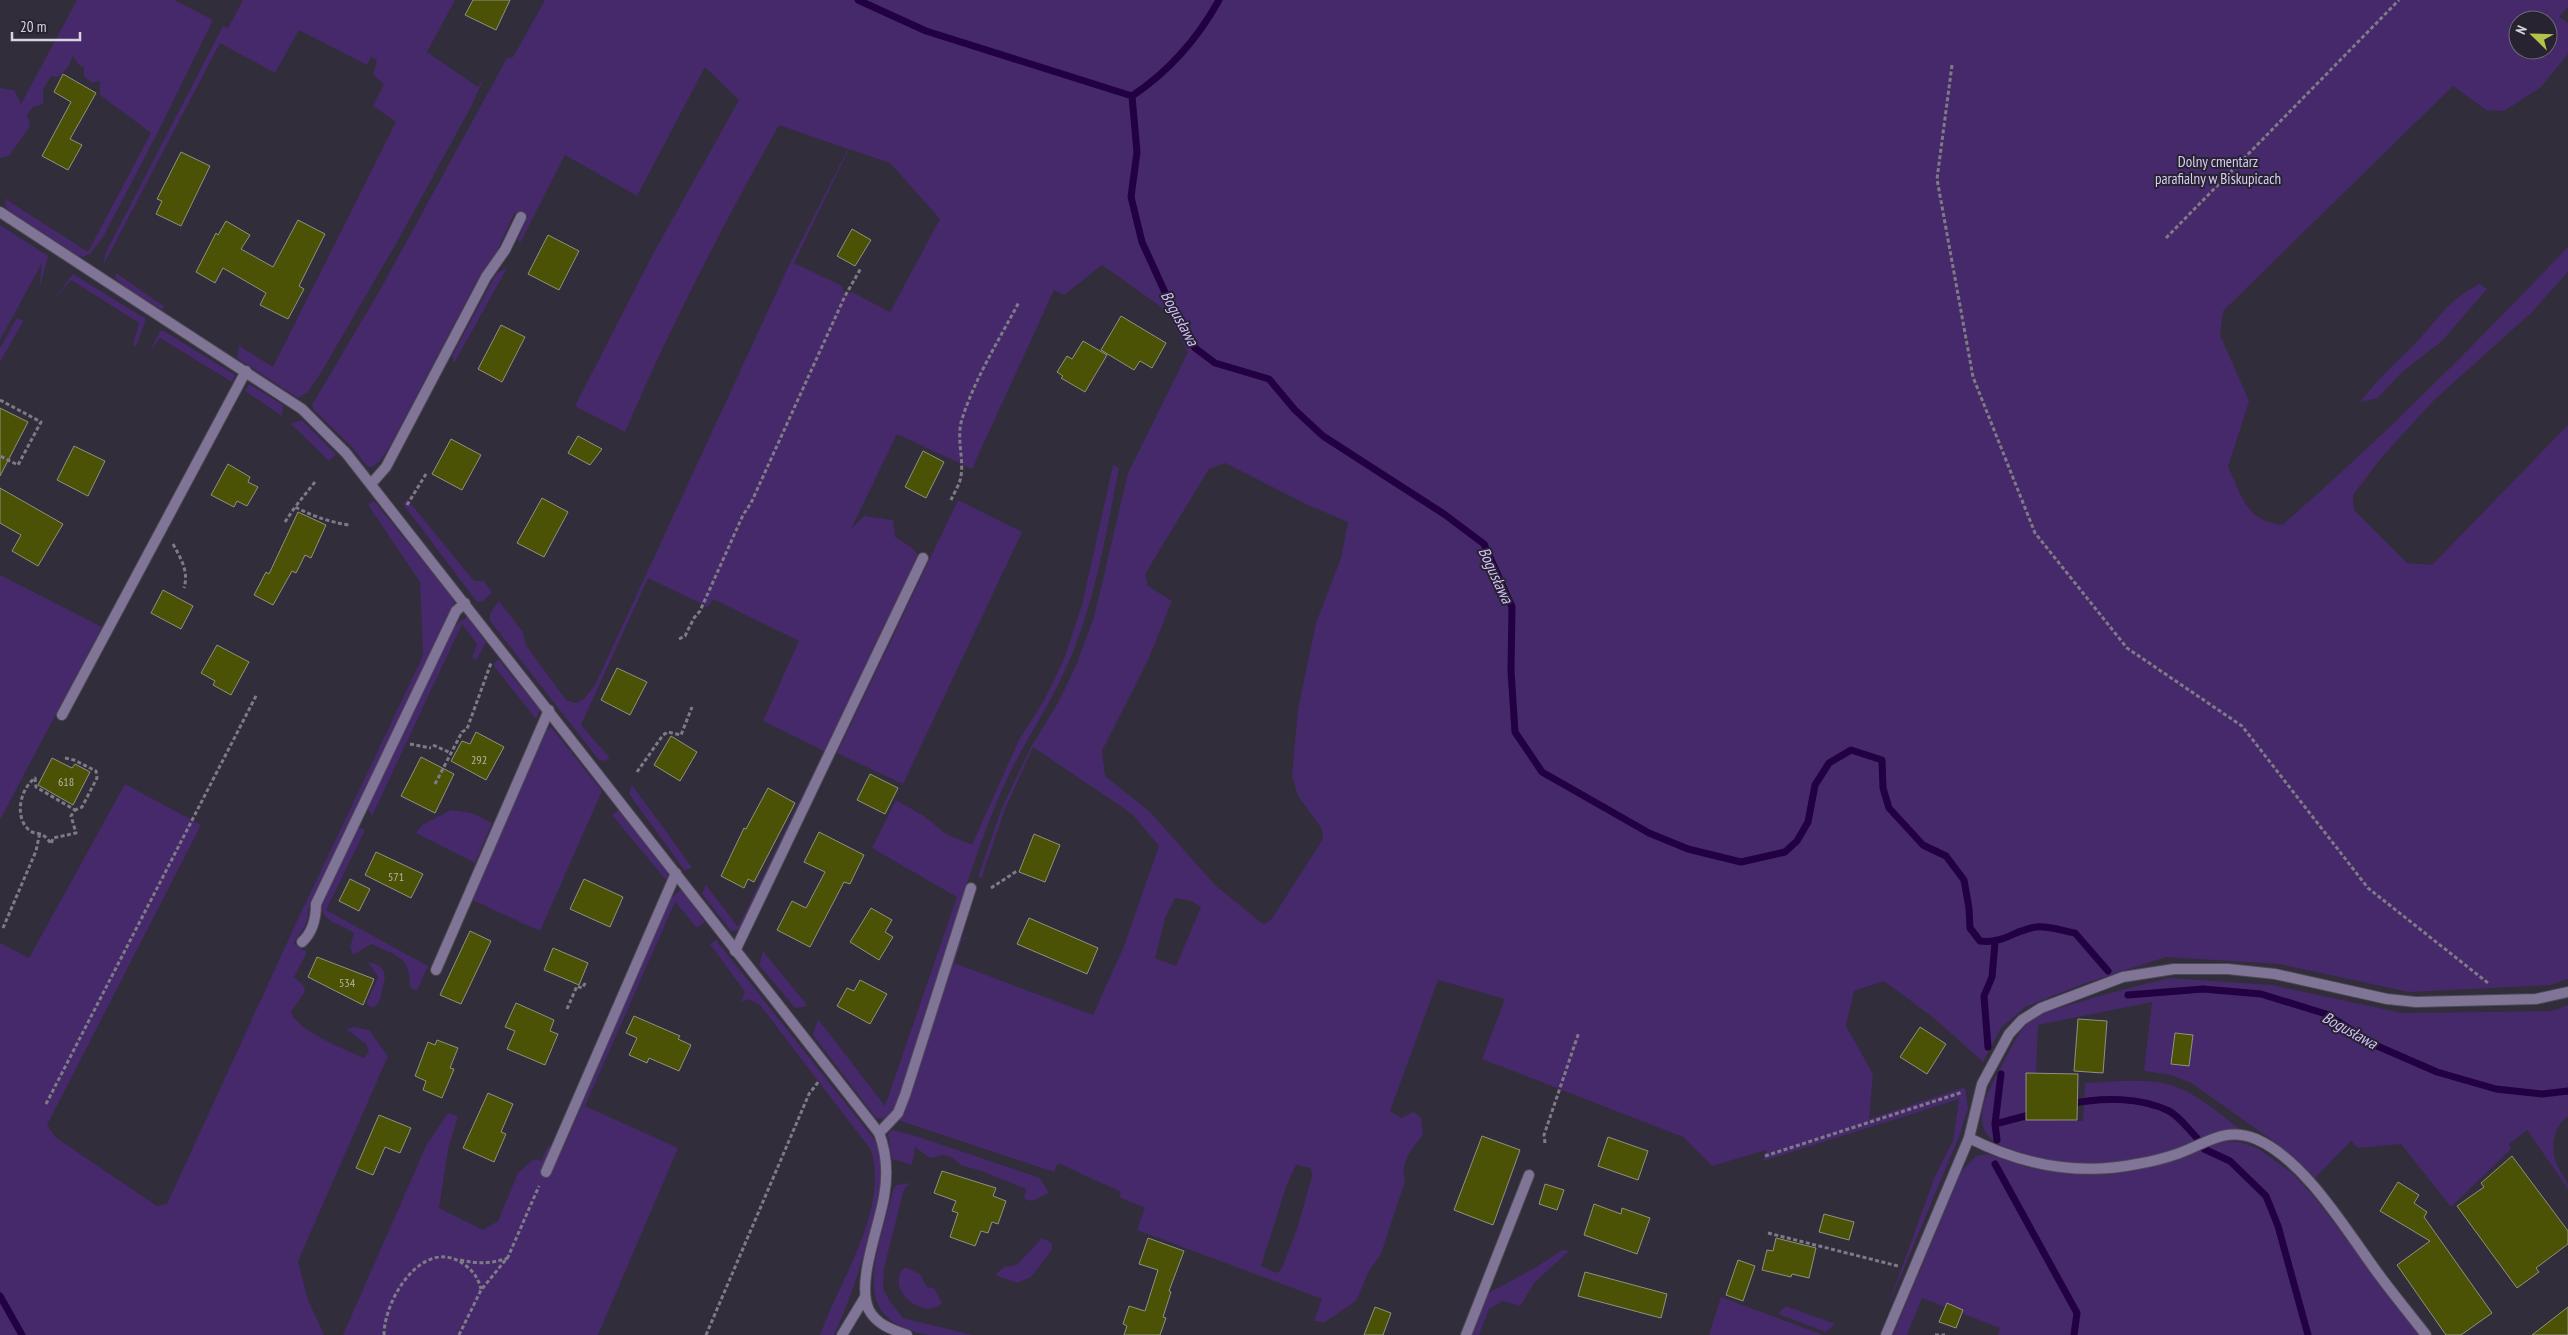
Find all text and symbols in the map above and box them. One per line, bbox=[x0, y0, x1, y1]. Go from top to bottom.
scale bar bbox=[12, 10, 80, 42]
north arrow bbox=[2508, 10, 2558, 60]
text: 20 m bbox=[20, 17, 46, 36]
text: N bbox=[2511, 23, 2531, 37]
park label: Dolny cmentarz parafialny w Biskupicach bbox=[2155, 152, 2281, 188]
water label: Bogusława bbox=[1157, 287, 1204, 350]
water label: Bogusława bbox=[1474, 544, 1518, 608]
house number: 292 bbox=[471, 752, 487, 767]
house number: 618 bbox=[58, 774, 74, 789]
house number: 571 bbox=[388, 869, 404, 884]
house number: 534 bbox=[339, 975, 356, 990]
water label: Bogusława bbox=[2319, 1007, 2382, 1054]

